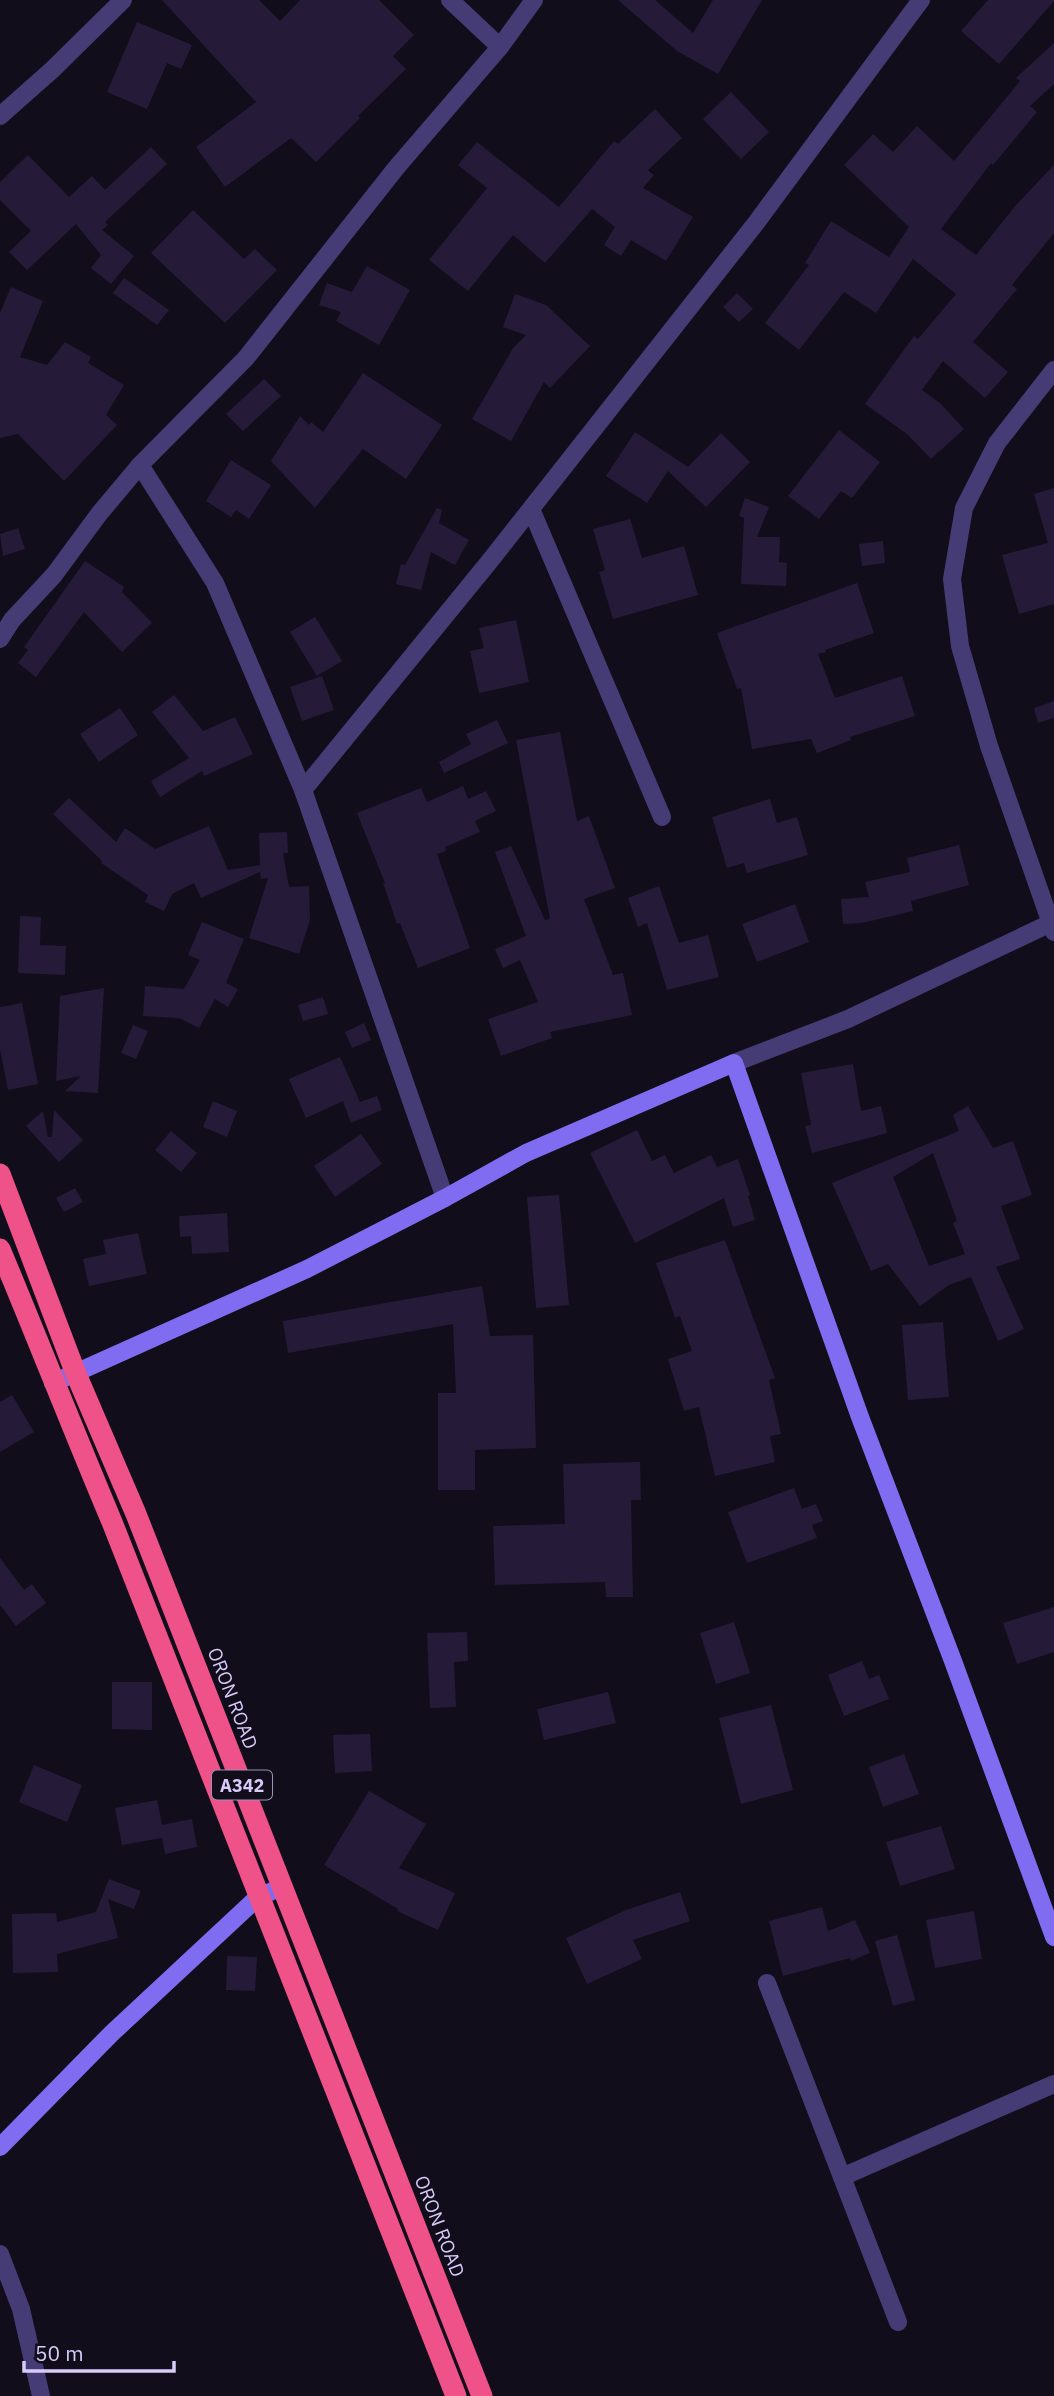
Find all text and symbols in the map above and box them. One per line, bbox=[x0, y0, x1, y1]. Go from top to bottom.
street label: ORON ROAD bbox=[203, 1644, 263, 1752]
road number: A342 bbox=[212, 1770, 272, 1800]
street label: ORON ROAD bbox=[410, 2172, 470, 2280]
scale bar bbox=[24, 2330, 175, 2374]
text: 50 m bbox=[35, 2339, 84, 2367]

